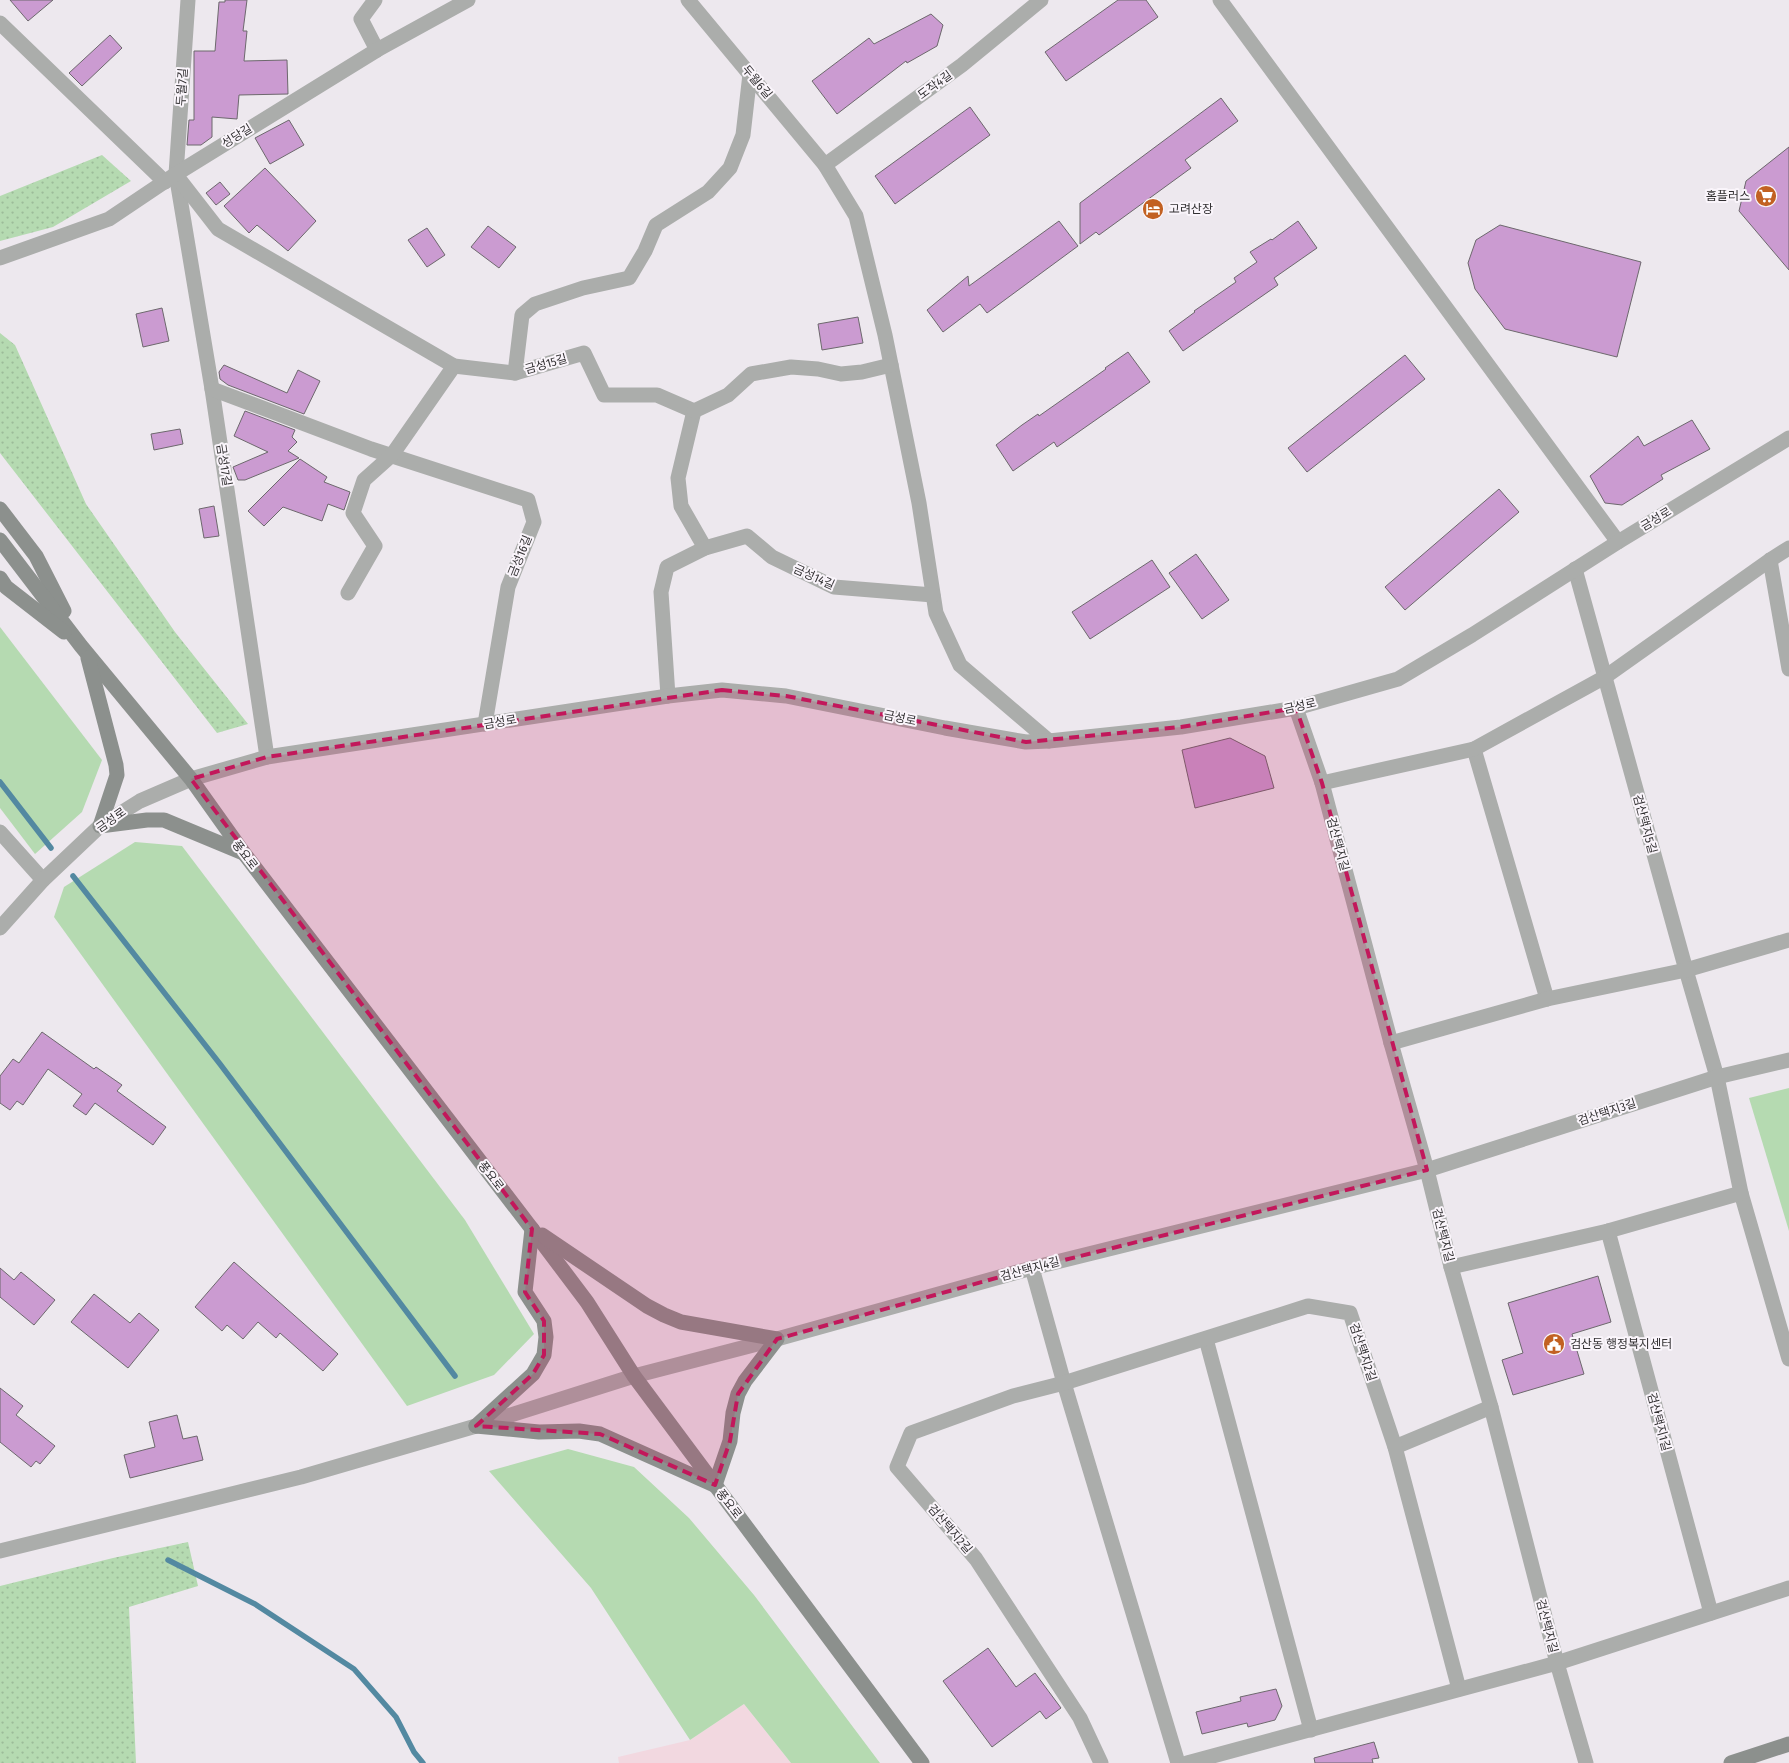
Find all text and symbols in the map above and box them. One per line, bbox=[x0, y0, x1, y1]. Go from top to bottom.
street label: 두월6길 bbox=[739, 63, 775, 101]
street label: 두월7길 bbox=[174, 68, 190, 106]
street label: 도작4길 bbox=[915, 68, 955, 102]
street label: 성당길 bbox=[219, 121, 255, 151]
supermarket icon: 홈플러스 bbox=[1754, 184, 1778, 208]
place label: 홈플러스 bbox=[1706, 189, 1750, 203]
hotel icon: 고려산장 bbox=[1141, 197, 1165, 221]
place label: 고려산장 bbox=[1169, 202, 1213, 216]
street label: 금성15길 bbox=[523, 351, 569, 377]
street label: 금성17길 bbox=[214, 443, 234, 487]
street label: 금성로 bbox=[1638, 504, 1674, 534]
street label: 금성16길 bbox=[505, 533, 535, 579]
street label: 금성14길 bbox=[791, 562, 837, 592]
street label: 금성로 bbox=[1282, 695, 1318, 717]
street label: 금성로 bbox=[882, 708, 918, 728]
street label: 금성로 bbox=[482, 712, 518, 732]
street label: 검산택지5길 bbox=[1630, 793, 1660, 855]
street label: 금성로 bbox=[93, 805, 129, 835]
street label: 검산택지길 bbox=[1324, 816, 1352, 872]
street label: 풍요로 bbox=[229, 838, 261, 872]
street label: 검산택지3길 bbox=[1576, 1096, 1638, 1128]
street label: 풍요로 bbox=[475, 1159, 507, 1193]
street label: 검산택지길 bbox=[1430, 1207, 1456, 1263]
street label: 검산택지4길 bbox=[999, 1254, 1061, 1284]
street label: 검산택지2길 bbox=[1347, 1321, 1379, 1383]
public building icon: 검산동 행정복지센터 bbox=[1542, 1332, 1566, 1356]
place label: 검산동 행정복지센터 bbox=[1570, 1337, 1672, 1351]
street label: 검산택지1길 bbox=[1644, 1391, 1674, 1453]
street label: 풍요로 bbox=[713, 1487, 745, 1521]
street label: 검산택지2길 bbox=[925, 1502, 975, 1556]
street label: 검산택지길 bbox=[1534, 1598, 1560, 1654]

